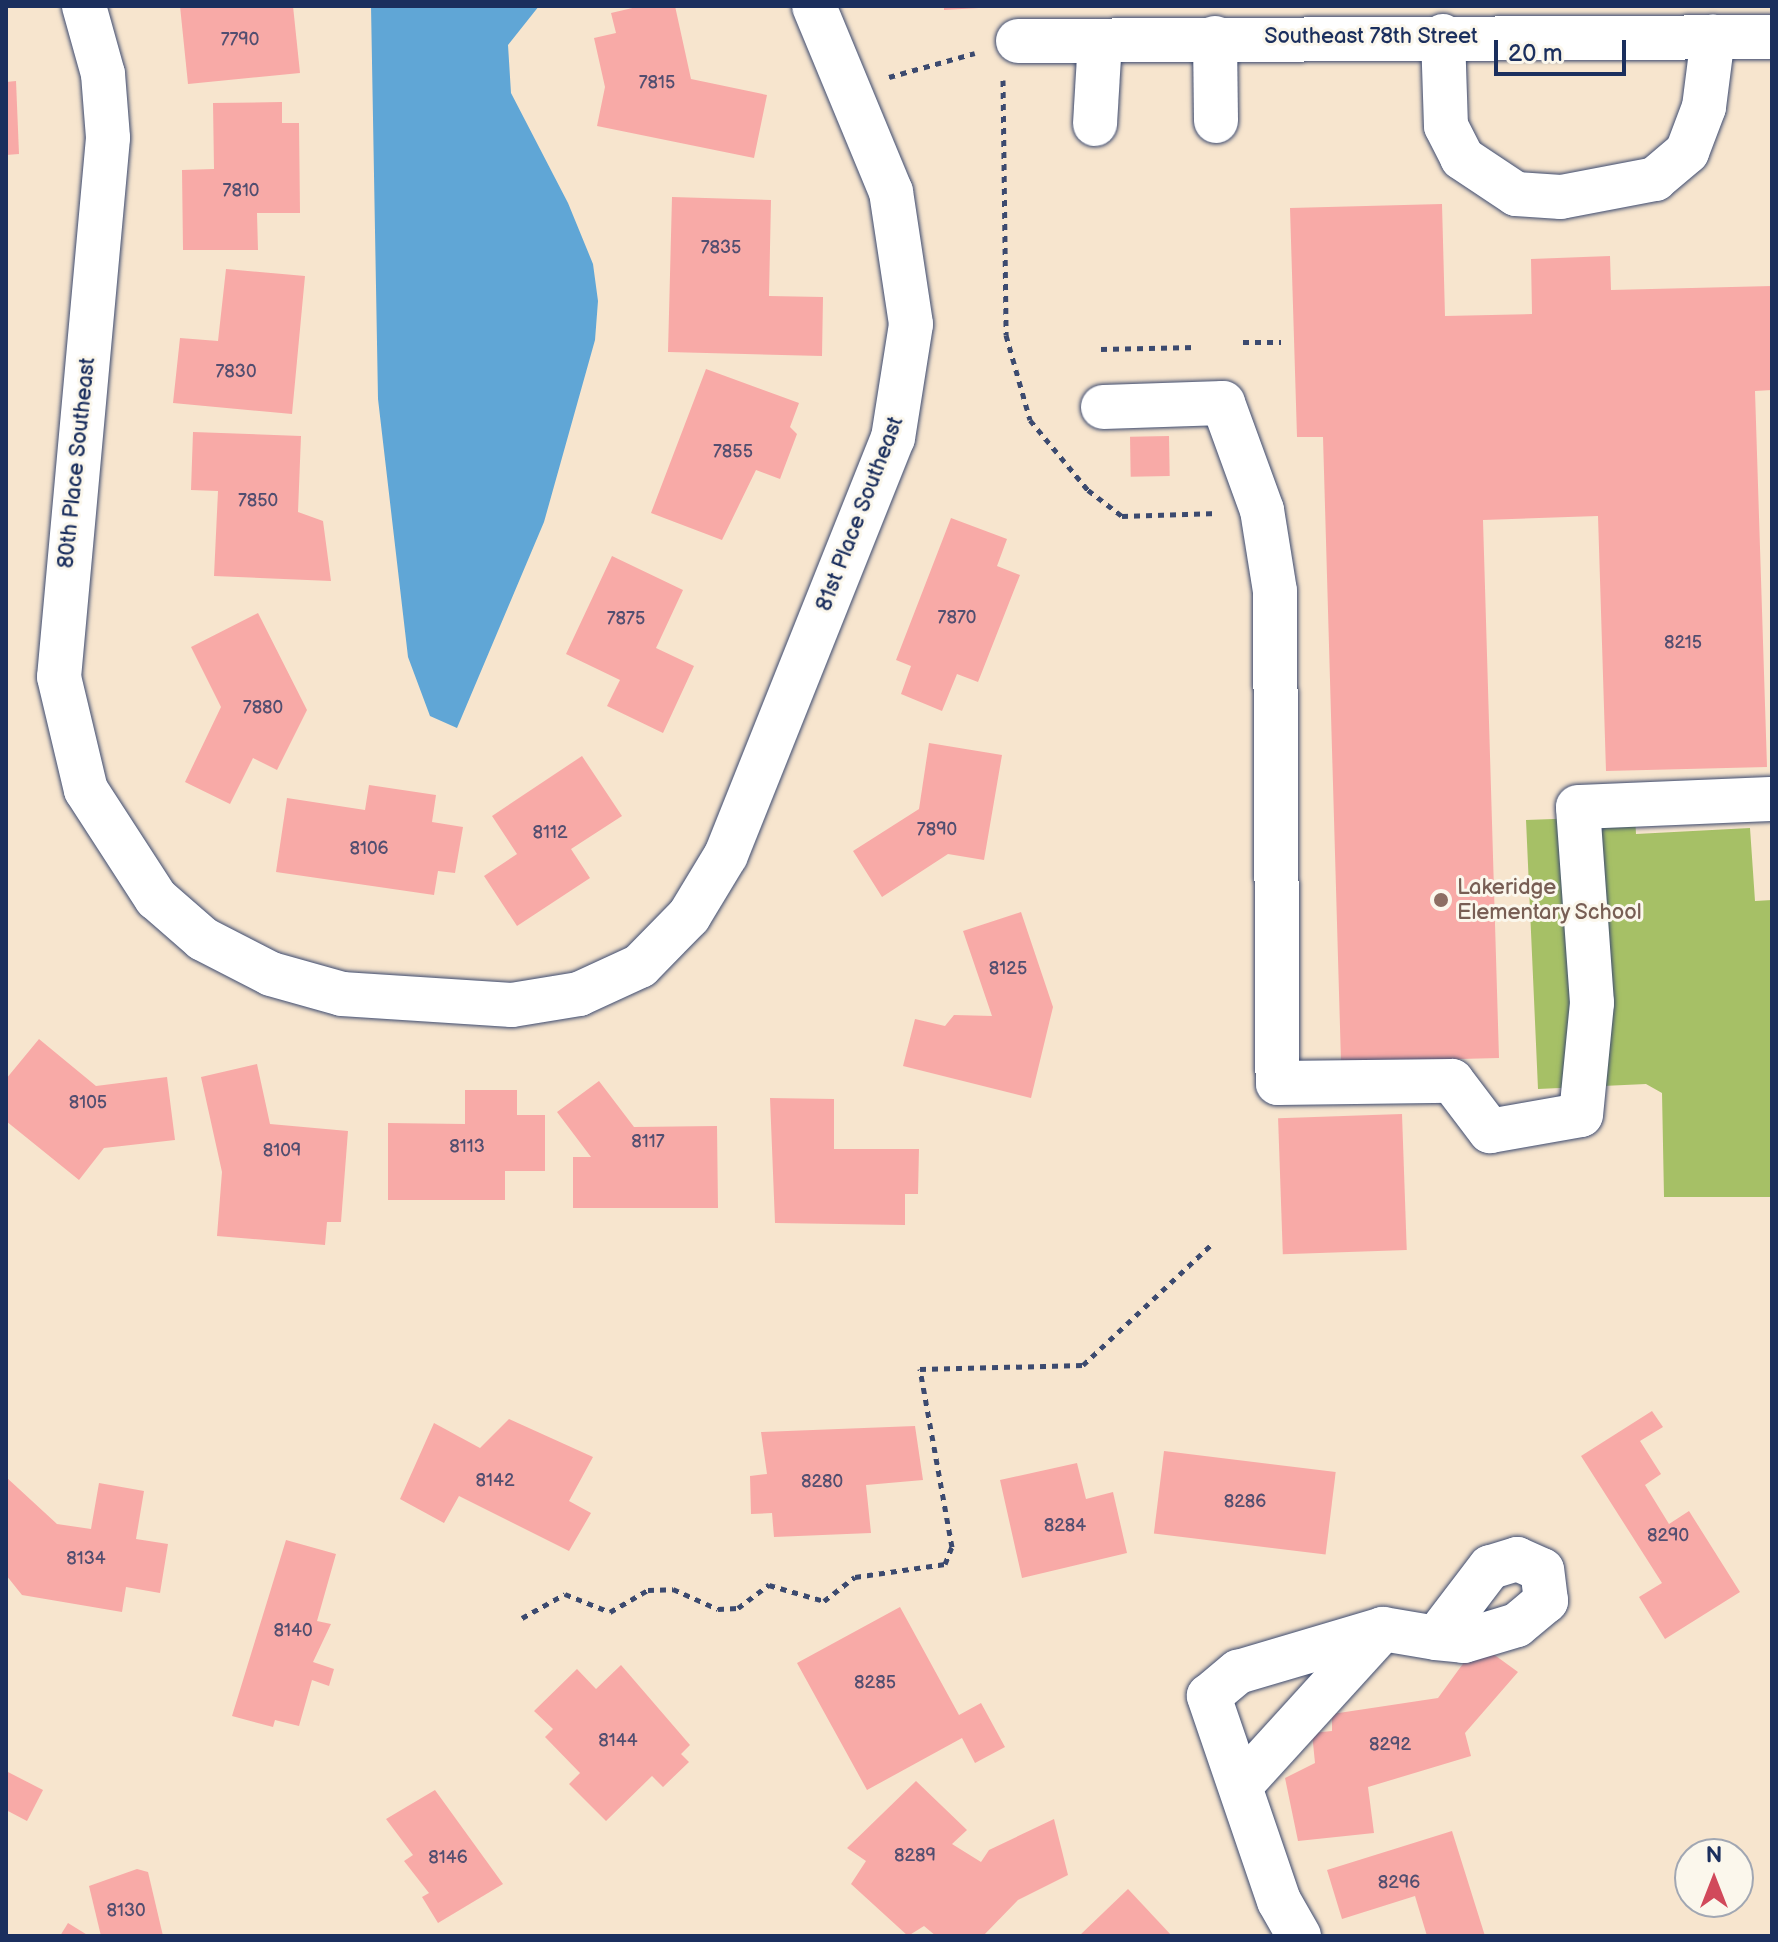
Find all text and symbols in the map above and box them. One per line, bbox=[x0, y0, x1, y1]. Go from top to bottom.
street label: Southeast 78th Street bbox=[1264, 24, 1478, 50]
scale bar bbox=[1498, 24, 1630, 74]
house number: 7790 bbox=[221, 29, 259, 51]
text: 20 m bbox=[1508, 39, 1563, 68]
house number: 7815 bbox=[639, 72, 675, 94]
house number: 7810 bbox=[223, 180, 259, 202]
house number: 7835 bbox=[701, 237, 741, 259]
street label: 80th Place Southeast bbox=[53, 356, 101, 570]
house number: 7830 bbox=[216, 361, 256, 383]
street label: 81st Place Southeast bbox=[811, 413, 909, 615]
house number: 7855 bbox=[713, 441, 753, 463]
house number: 7850 bbox=[238, 490, 278, 512]
house number: 7870 bbox=[938, 607, 976, 629]
house number: 7875 bbox=[607, 608, 645, 630]
house number: 8215 bbox=[1664, 632, 1702, 654]
house number: 7880 bbox=[243, 697, 283, 719]
house number: 7890 bbox=[917, 819, 957, 841]
house number: 8112 bbox=[532, 822, 568, 844]
house number: 8106 bbox=[349, 838, 389, 860]
place label: Lakeridge Elementary School bbox=[1457, 874, 1643, 926]
marker: Lakeridge Elementary School bbox=[1432, 891, 1450, 909]
house number: 8125 bbox=[989, 958, 1027, 980]
house number: 8105 bbox=[69, 1092, 107, 1114]
house number: 8117 bbox=[631, 1131, 665, 1153]
house number: 8113 bbox=[449, 1136, 485, 1158]
house number: 8109 bbox=[263, 1140, 301, 1162]
house number: 8142 bbox=[475, 1470, 515, 1492]
house number: 8280 bbox=[801, 1471, 843, 1493]
house number: 8286 bbox=[1224, 1491, 1266, 1513]
house number: 8284 bbox=[1044, 1515, 1086, 1537]
house number: 8290 bbox=[1647, 1525, 1689, 1547]
house number: 8134 bbox=[66, 1548, 106, 1570]
house number: 8140 bbox=[273, 1620, 313, 1642]
house number: 8285 bbox=[854, 1672, 896, 1694]
house number: 8144 bbox=[598, 1730, 638, 1752]
house number: 8292 bbox=[1369, 1734, 1411, 1756]
north arrow bbox=[1674, 1838, 1754, 1918]
text: N bbox=[1706, 1842, 1722, 1869]
house number: 8289 bbox=[894, 1845, 936, 1867]
house number: 8146 bbox=[428, 1847, 468, 1869]
house number: 8296 bbox=[1378, 1872, 1420, 1894]
house number: 8130 bbox=[106, 1900, 146, 1922]

